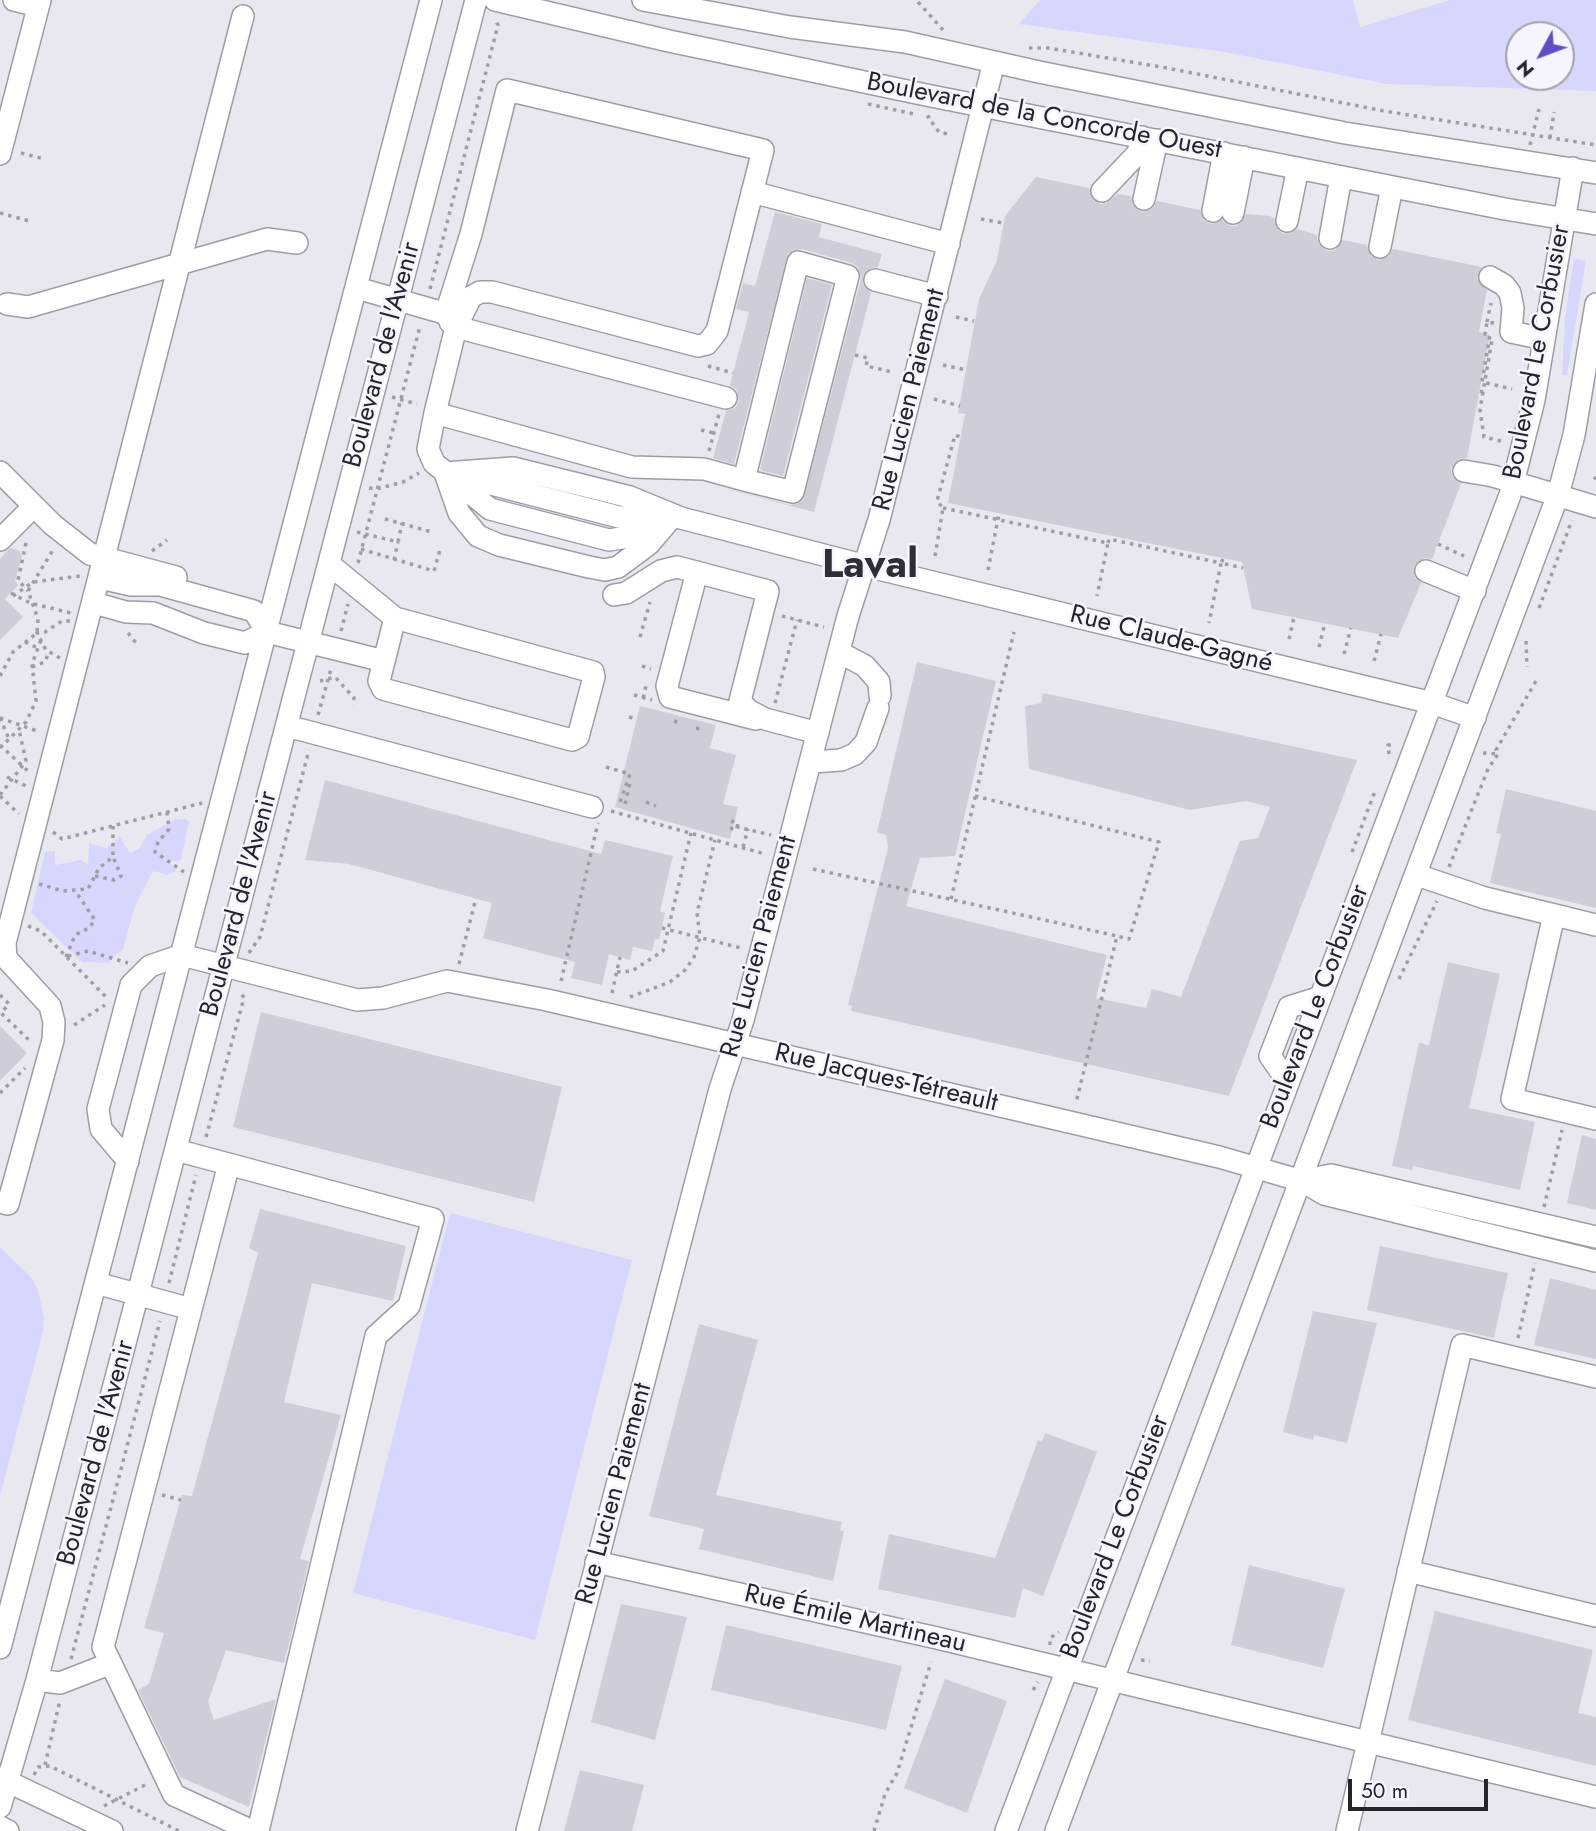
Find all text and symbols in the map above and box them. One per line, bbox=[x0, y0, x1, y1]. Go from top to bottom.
north arrow bbox=[1505, 21, 1575, 91]
text: N bbox=[1510, 54, 1540, 83]
street label: Boulevard de la Concorde Ouest bbox=[864, 67, 1224, 167]
street label: Boulevard Le Corbusier bbox=[1498, 222, 1578, 482]
street label: Boulevard de l'Avenir bbox=[338, 239, 428, 471]
street label: Rue Lucien Paiement bbox=[867, 286, 953, 514]
district label: Laval bbox=[822, 543, 918, 591]
street label: Rue Claude-Gagné bbox=[1067, 600, 1275, 680]
street label: Boulevard de l'Avenir bbox=[195, 788, 285, 1020]
street label: Rue Lucien Paiement bbox=[715, 833, 805, 1061]
street label: Boulevard Le Corbusier bbox=[1255, 881, 1377, 1133]
street label: Rue Jacques-Tétreault bbox=[772, 1038, 1000, 1120]
street label: Boulevard de l'Avenir bbox=[52, 1337, 142, 1569]
street label: Rue Lucien Paiement bbox=[570, 1380, 660, 1608]
street label: Boulevard Le Corbusier bbox=[1055, 1411, 1177, 1663]
street label: Rue Émile Martineau bbox=[741, 1579, 969, 1661]
scale bar bbox=[1351, 1764, 1491, 1808]
text: 50 m bbox=[1361, 1776, 1408, 1806]

